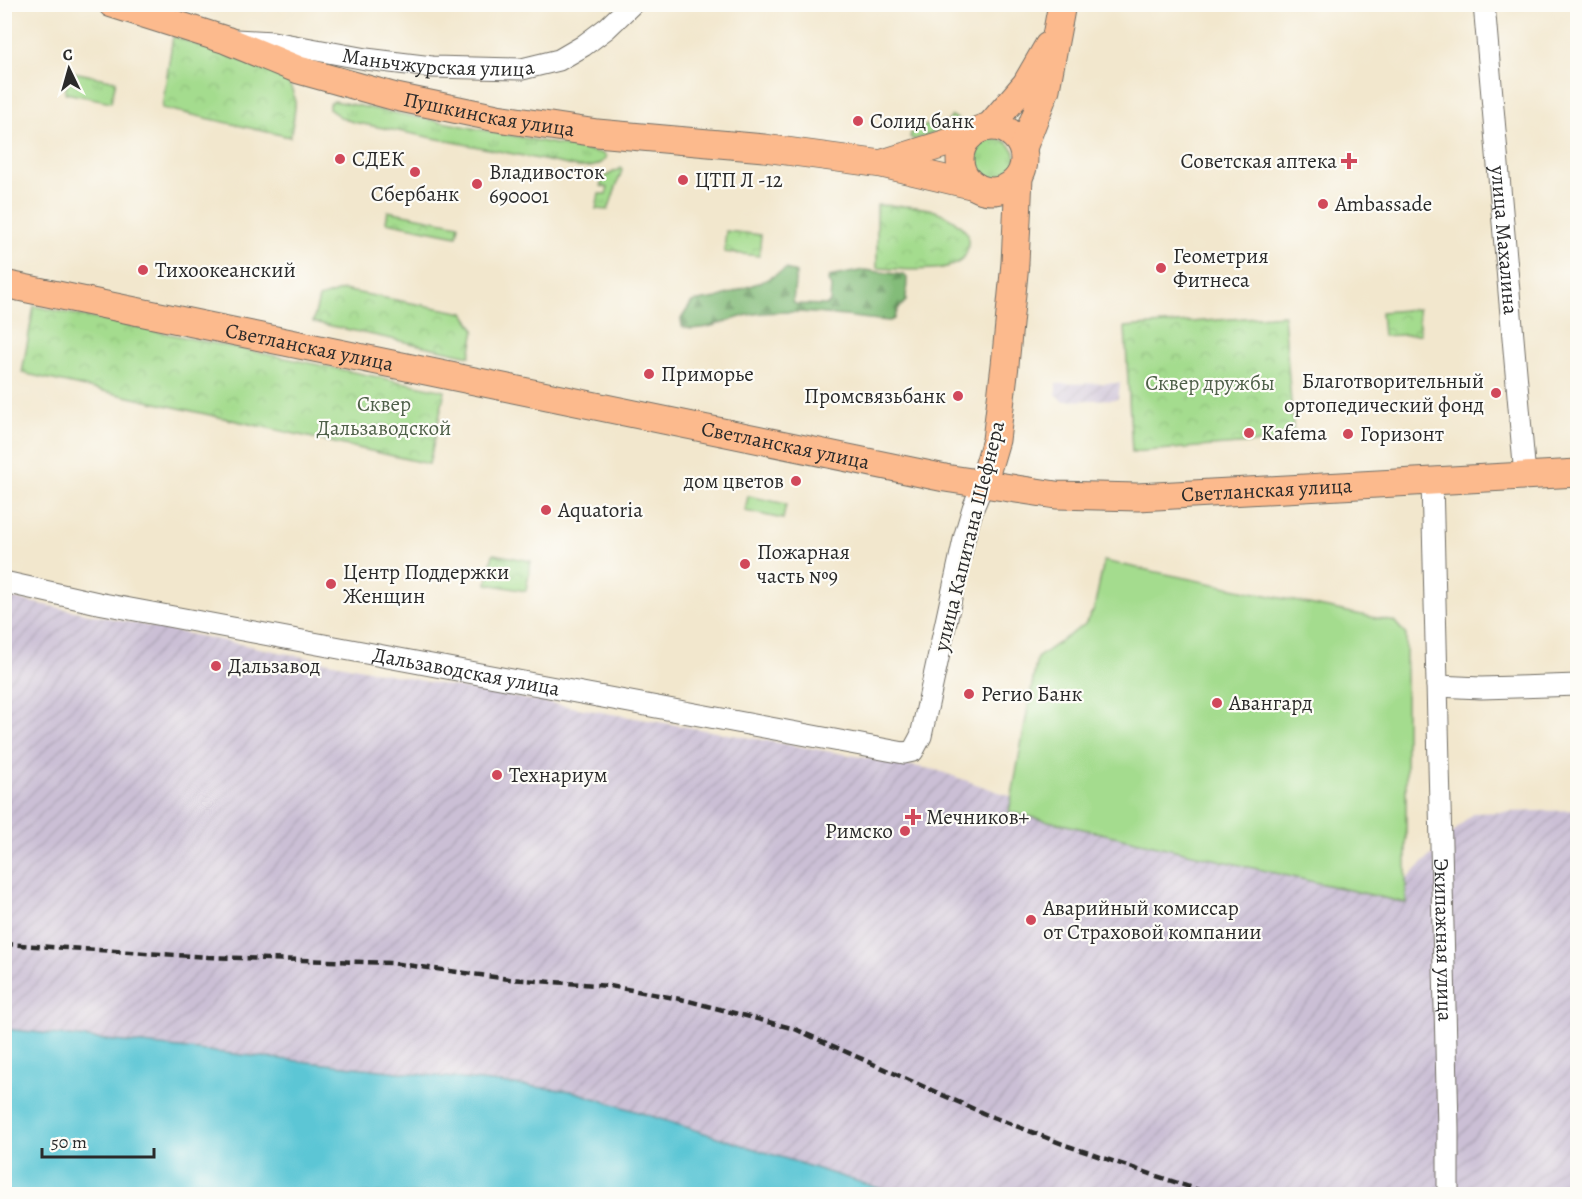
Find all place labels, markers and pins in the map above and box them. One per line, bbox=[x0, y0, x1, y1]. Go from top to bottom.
place label: Солид банк bbox=[870, 107, 974, 135]
marker: Солид банк bbox=[851, 114, 865, 128]
place label: СДЕК bbox=[352, 145, 405, 173]
place label: Советская аптека bbox=[1181, 147, 1337, 175]
marker: СДЕК bbox=[333, 152, 347, 166]
marker: Советская аптека bbox=[1342, 154, 1356, 168]
place label: Владивосток 690001 bbox=[489, 158, 605, 210]
marker: Сбербанк bbox=[408, 165, 422, 179]
place label: ЦТП Л -12 bbox=[695, 166, 783, 194]
marker: ЦТП Л -12 bbox=[676, 173, 690, 187]
marker: Владивосток 690001 bbox=[470, 177, 484, 191]
place label: Сбербанк bbox=[371, 180, 459, 208]
place label: Ambassade bbox=[1334, 190, 1432, 218]
marker: Ambassade bbox=[1316, 197, 1330, 211]
place label: Геометрия Фитнеса bbox=[1173, 242, 1269, 294]
place label: Тихоокеанский bbox=[155, 256, 296, 284]
marker: Геометрия Фитнеса bbox=[1154, 261, 1168, 275]
marker: Тихоокеанский bbox=[136, 263, 150, 277]
place label: Приморье bbox=[661, 360, 754, 388]
marker: Приморье bbox=[642, 367, 656, 381]
place label: Благотворительный ортопедический фонд bbox=[1284, 367, 1484, 419]
place label: Промсвязьбанк bbox=[804, 382, 946, 410]
marker: Благотворительный ортопедический фонд bbox=[1489, 386, 1503, 400]
marker: Промсвязьбанк bbox=[951, 389, 965, 403]
place label: Kafema bbox=[1261, 419, 1327, 447]
place label: Горизонт bbox=[1360, 420, 1444, 448]
marker: Kafema bbox=[1242, 426, 1256, 440]
marker: Горизонт bbox=[1341, 427, 1355, 441]
place label: дом цветов bbox=[683, 467, 784, 495]
marker: дом цветов bbox=[789, 474, 803, 488]
place label: Aquatoria bbox=[557, 496, 643, 524]
marker: Aquatoria bbox=[539, 503, 553, 517]
place label: Пожарная часть №9 bbox=[757, 538, 850, 590]
marker: Пожарная часть №9 bbox=[738, 557, 752, 571]
place label: Центр Поддержки Женщин bbox=[343, 558, 509, 610]
marker: Центр Поддержки Женщин bbox=[324, 577, 338, 591]
place label: Дальзавод bbox=[228, 652, 320, 680]
marker: Дальзавод bbox=[209, 659, 223, 673]
place label: Регио Банк bbox=[981, 680, 1082, 708]
marker: Регио Банк bbox=[962, 687, 976, 701]
place label: Авангард bbox=[1228, 689, 1313, 717]
marker: Авангард bbox=[1210, 696, 1224, 710]
place label: Технариум bbox=[509, 761, 608, 789]
marker: Технариум bbox=[490, 768, 504, 782]
place label: Мечников+ bbox=[926, 803, 1030, 831]
marker: Мечников+ bbox=[904, 808, 922, 826]
place label: Римско bbox=[825, 817, 893, 845]
marker: Римско bbox=[898, 824, 912, 838]
place label: Аварийный комиссар от Страховой компании bbox=[1042, 894, 1262, 946]
marker: Аварийный комиссар от Страховой компании bbox=[1024, 913, 1038, 927]

